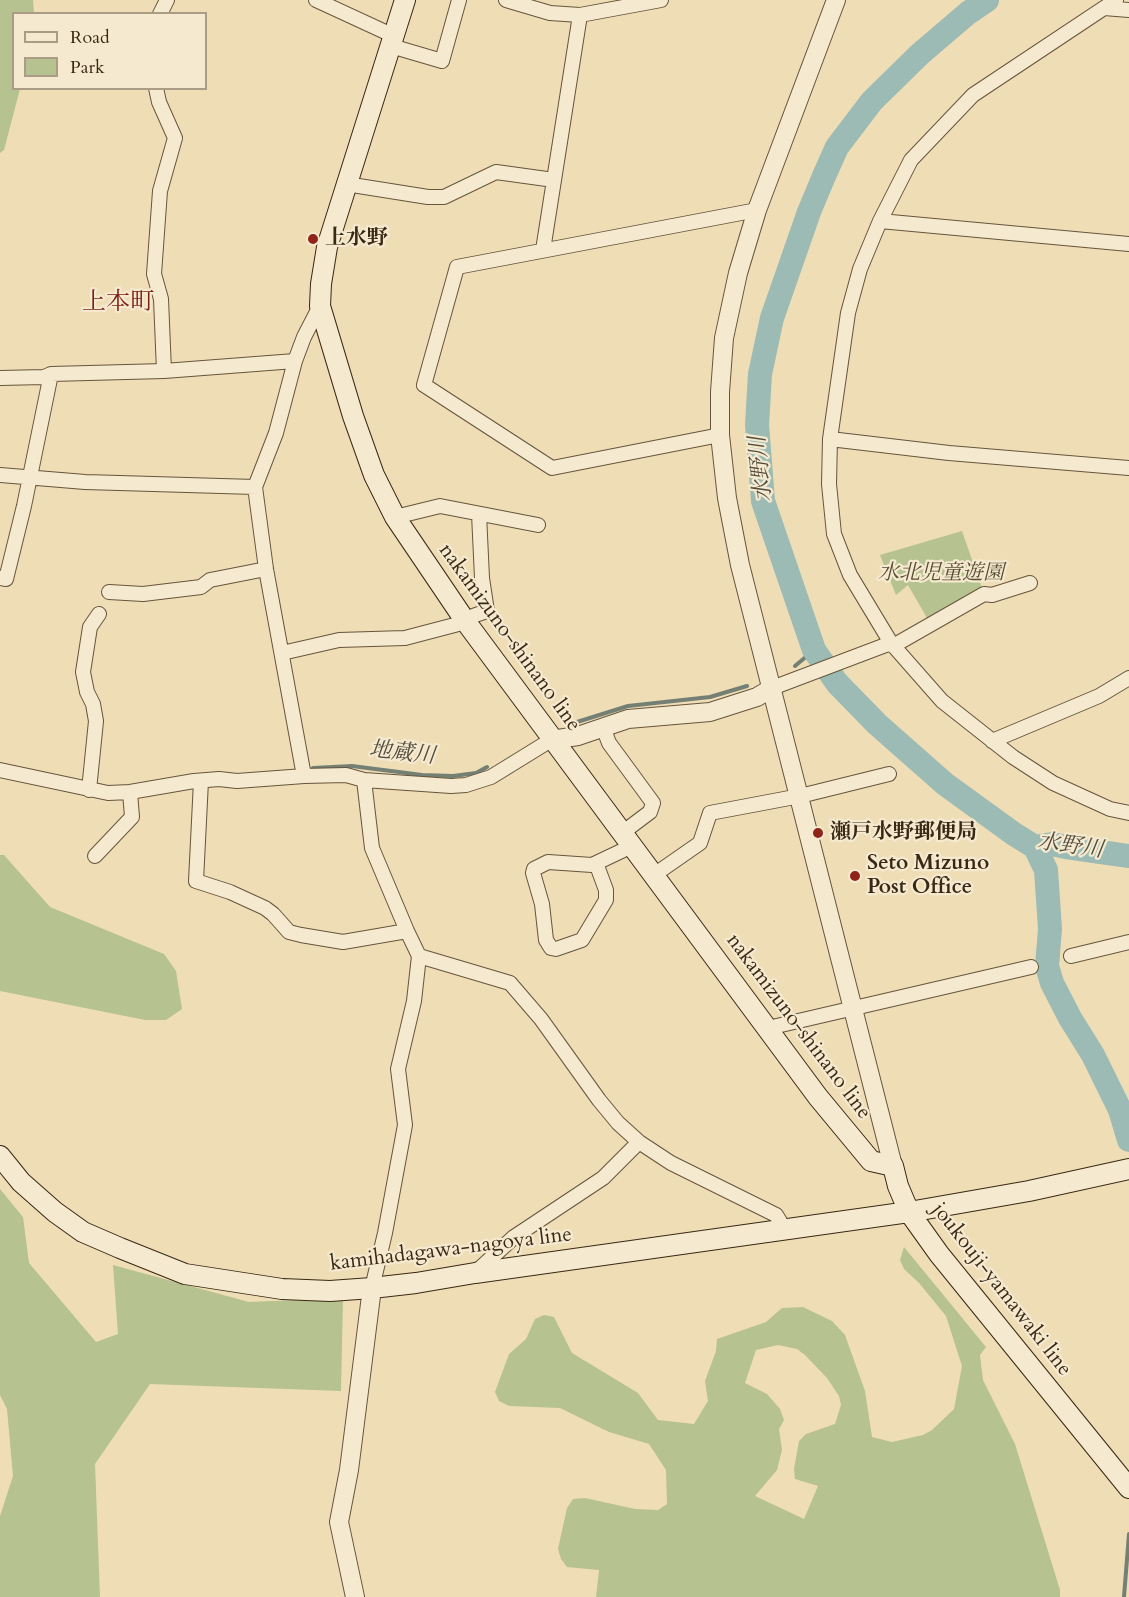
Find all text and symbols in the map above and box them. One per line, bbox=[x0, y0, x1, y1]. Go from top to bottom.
legend bbox=[12, 12, 207, 90]
text: Road bbox=[70, 25, 110, 50]
text: Park bbox=[70, 55, 105, 80]
place label: 上水野 bbox=[325, 226, 388, 252]
marker: 上水野 bbox=[306, 232, 320, 246]
district label: 上本町 bbox=[82, 289, 154, 317]
water label: 水野川 bbox=[745, 435, 779, 503]
street label: nakamizuno-shinano line bbox=[432, 539, 586, 737]
park label: 水北児童遊園 bbox=[878, 561, 1004, 587]
water label: 地蔵川 bbox=[368, 737, 436, 771]
place label: 瀬戸水野郵便局 bbox=[830, 820, 977, 846]
marker: 瀬戸水野郵便局 bbox=[811, 826, 825, 840]
water label: 水野川 bbox=[1035, 829, 1105, 865]
place label: Seto Mizuno Post Office bbox=[867, 851, 989, 901]
marker: Seto Mizuno Post Office bbox=[848, 869, 862, 883]
street label: nakamizuno-shinano line bbox=[720, 929, 876, 1125]
street label: joukouji-yamawaki line bbox=[926, 1199, 1076, 1381]
street label: kamihadagawa-nagoya line bbox=[329, 1223, 573, 1277]

